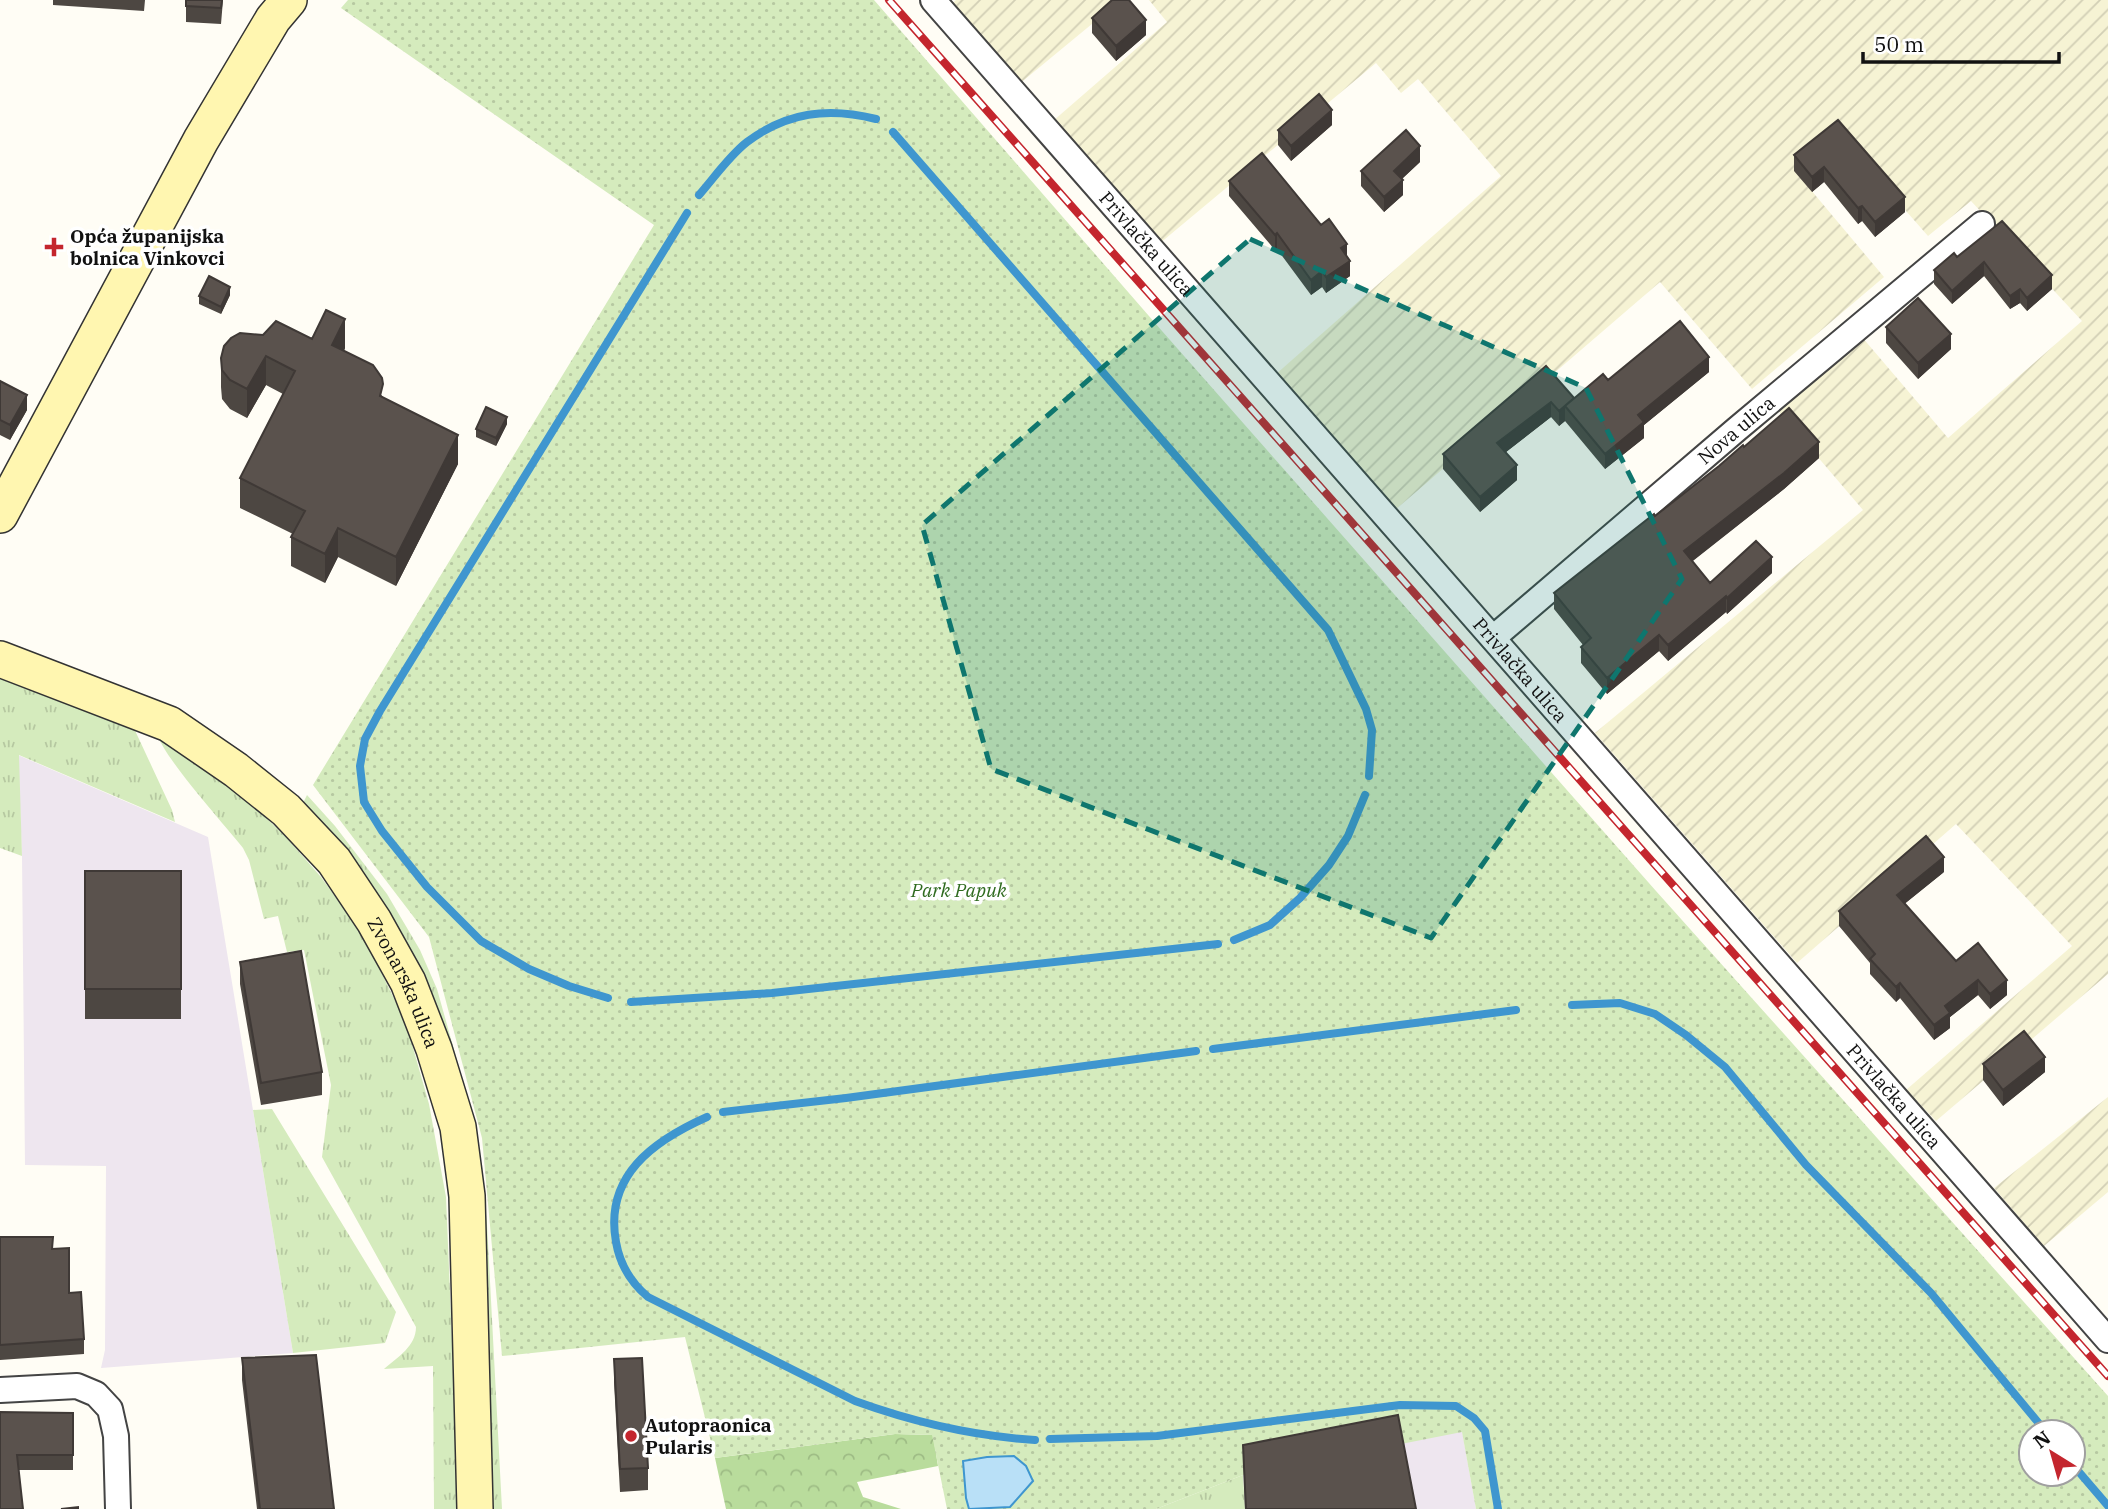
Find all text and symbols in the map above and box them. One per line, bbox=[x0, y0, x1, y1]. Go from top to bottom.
scale bar bbox=[1863, 21, 2059, 65]
text: 50 m bbox=[1874, 30, 1924, 58]
street label: Privlačka ulica bbox=[1094, 186, 1199, 301]
place label: Opća županijska bolnica Vinkovci bbox=[70, 224, 225, 270]
marker: Opća županijska bolnica Vinkovci bbox=[44, 237, 64, 257]
street label: Nova ulica bbox=[1693, 391, 1780, 469]
street label: Privlačka ulica bbox=[1468, 613, 1573, 727]
park label: Park Papuk bbox=[910, 878, 1008, 902]
street label: Zvonarska ulica bbox=[362, 913, 444, 1052]
street label: Privlačka ulica bbox=[1842, 1039, 1947, 1154]
place label: Autopraonica Pularis bbox=[645, 1413, 772, 1459]
north arrow bbox=[2017, 1418, 2087, 1488]
text: N bbox=[2029, 1425, 2055, 1454]
marker: Autopraonica Pularis bbox=[623, 1428, 639, 1444]

